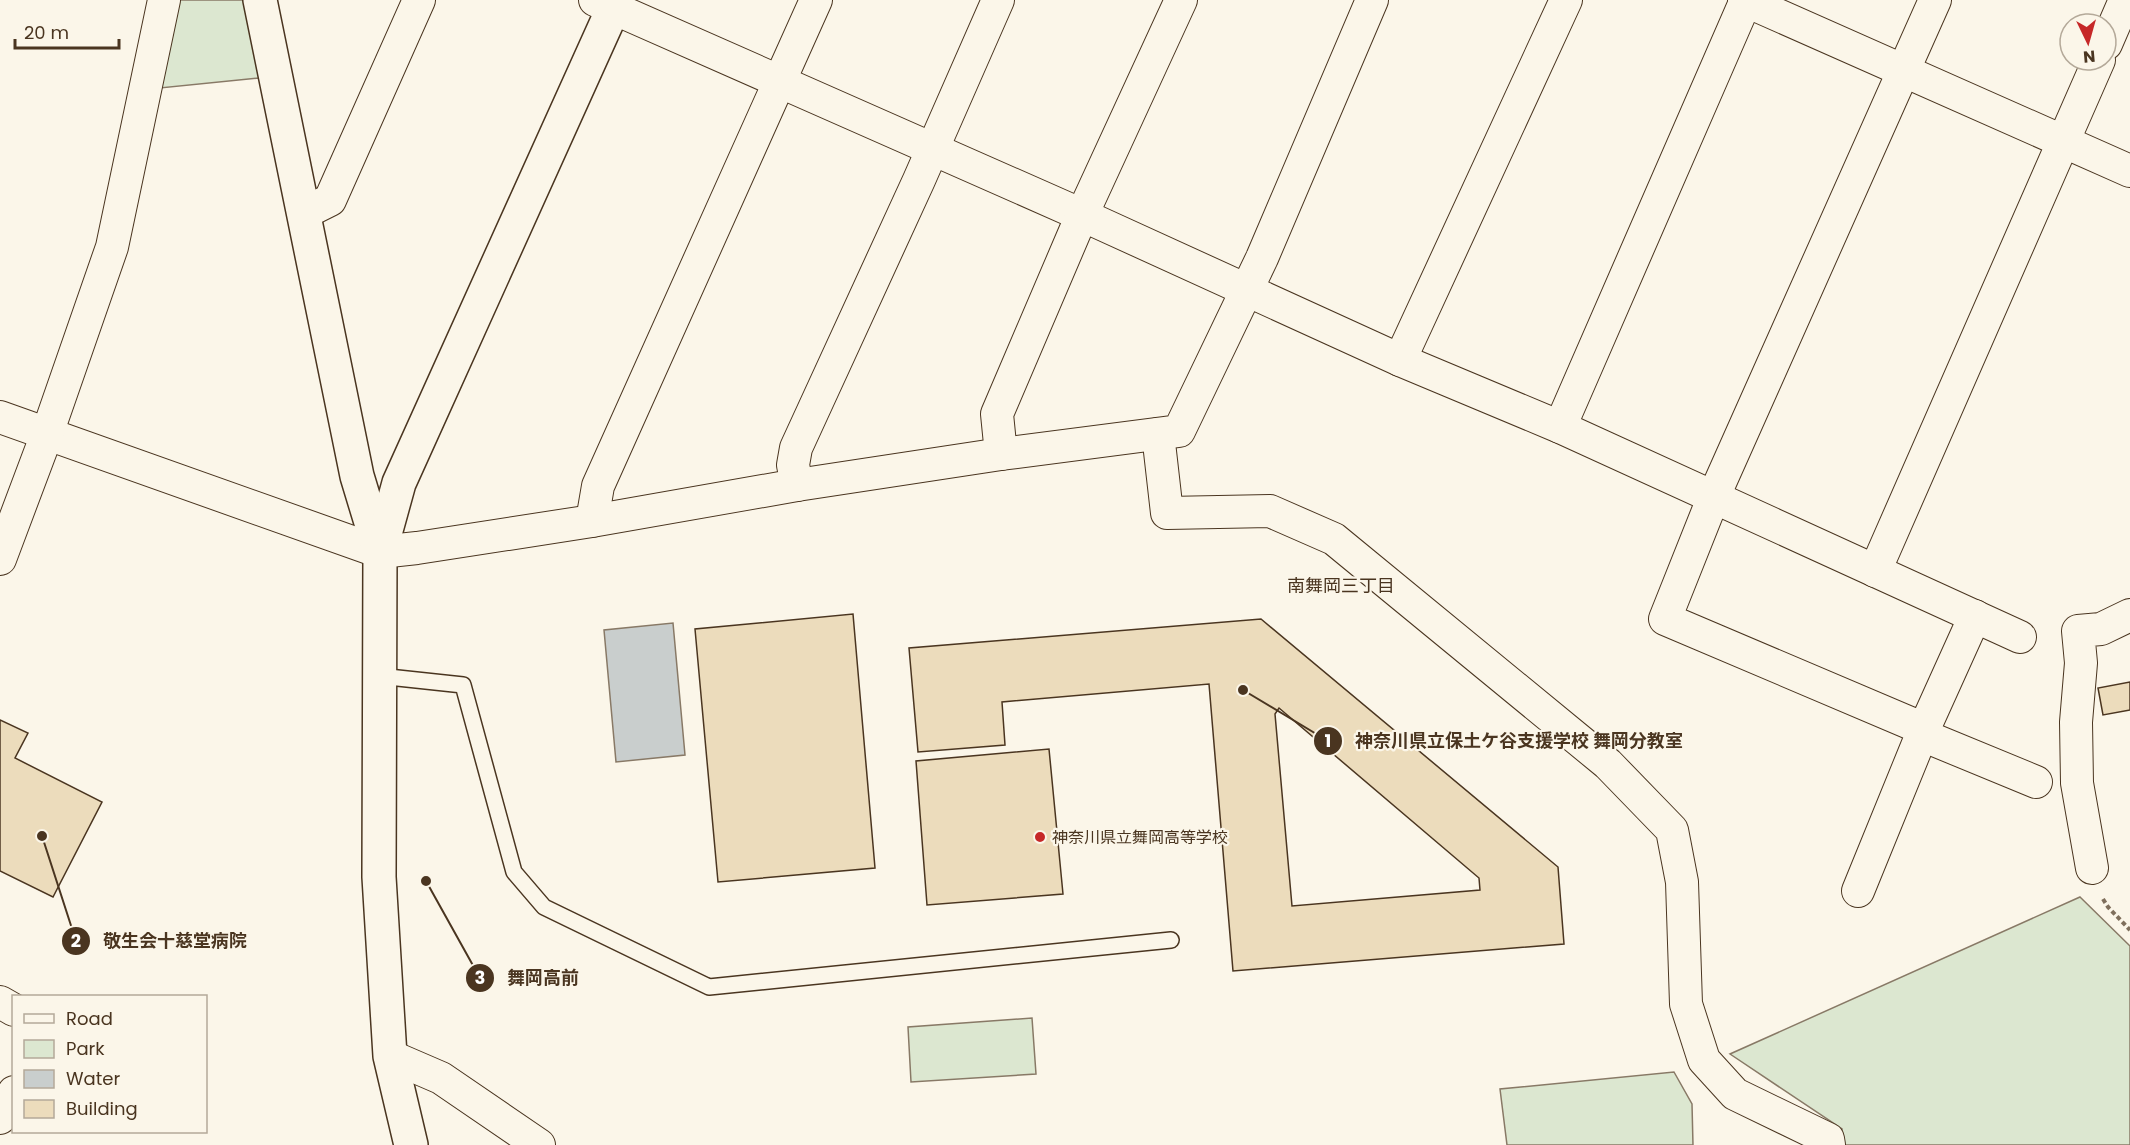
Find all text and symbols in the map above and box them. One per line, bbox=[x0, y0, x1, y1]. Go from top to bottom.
scale bar bbox=[15, 12, 118, 50]
north arrow bbox=[2058, 12, 2118, 72]
text: 20 m bbox=[24, 20, 69, 45]
text: N bbox=[2082, 44, 2096, 68]
district label: 南舞岡三丁目 bbox=[1287, 573, 1395, 598]
callout: 神奈川県立保土ケ谷支援学校 舞岡分教室 bbox=[1313, 723, 1695, 759]
text: 1 bbox=[1325, 728, 1331, 753]
text: 神奈川県立保土ケ谷支援学校 舞岡分教室 bbox=[1355, 728, 1683, 753]
place label: 神奈川県立舞岡高等学校 bbox=[1052, 826, 1228, 849]
marker: 神奈川県立舞岡高等学校 bbox=[1033, 830, 1047, 844]
callout: 敬生会十慈堂病院 bbox=[61, 923, 259, 959]
text: 2 bbox=[71, 928, 81, 953]
text: 敬生会十慈堂病院 bbox=[103, 928, 247, 953]
callout: 舞岡高前 bbox=[465, 960, 591, 996]
text: 3 bbox=[475, 965, 485, 990]
text: 舞岡高前 bbox=[507, 965, 579, 990]
legend bbox=[12, 995, 207, 1133]
text: Road bbox=[66, 1006, 113, 1031]
text: Park bbox=[66, 1036, 105, 1061]
text: Water bbox=[66, 1066, 120, 1091]
text: Building bbox=[66, 1096, 138, 1121]

